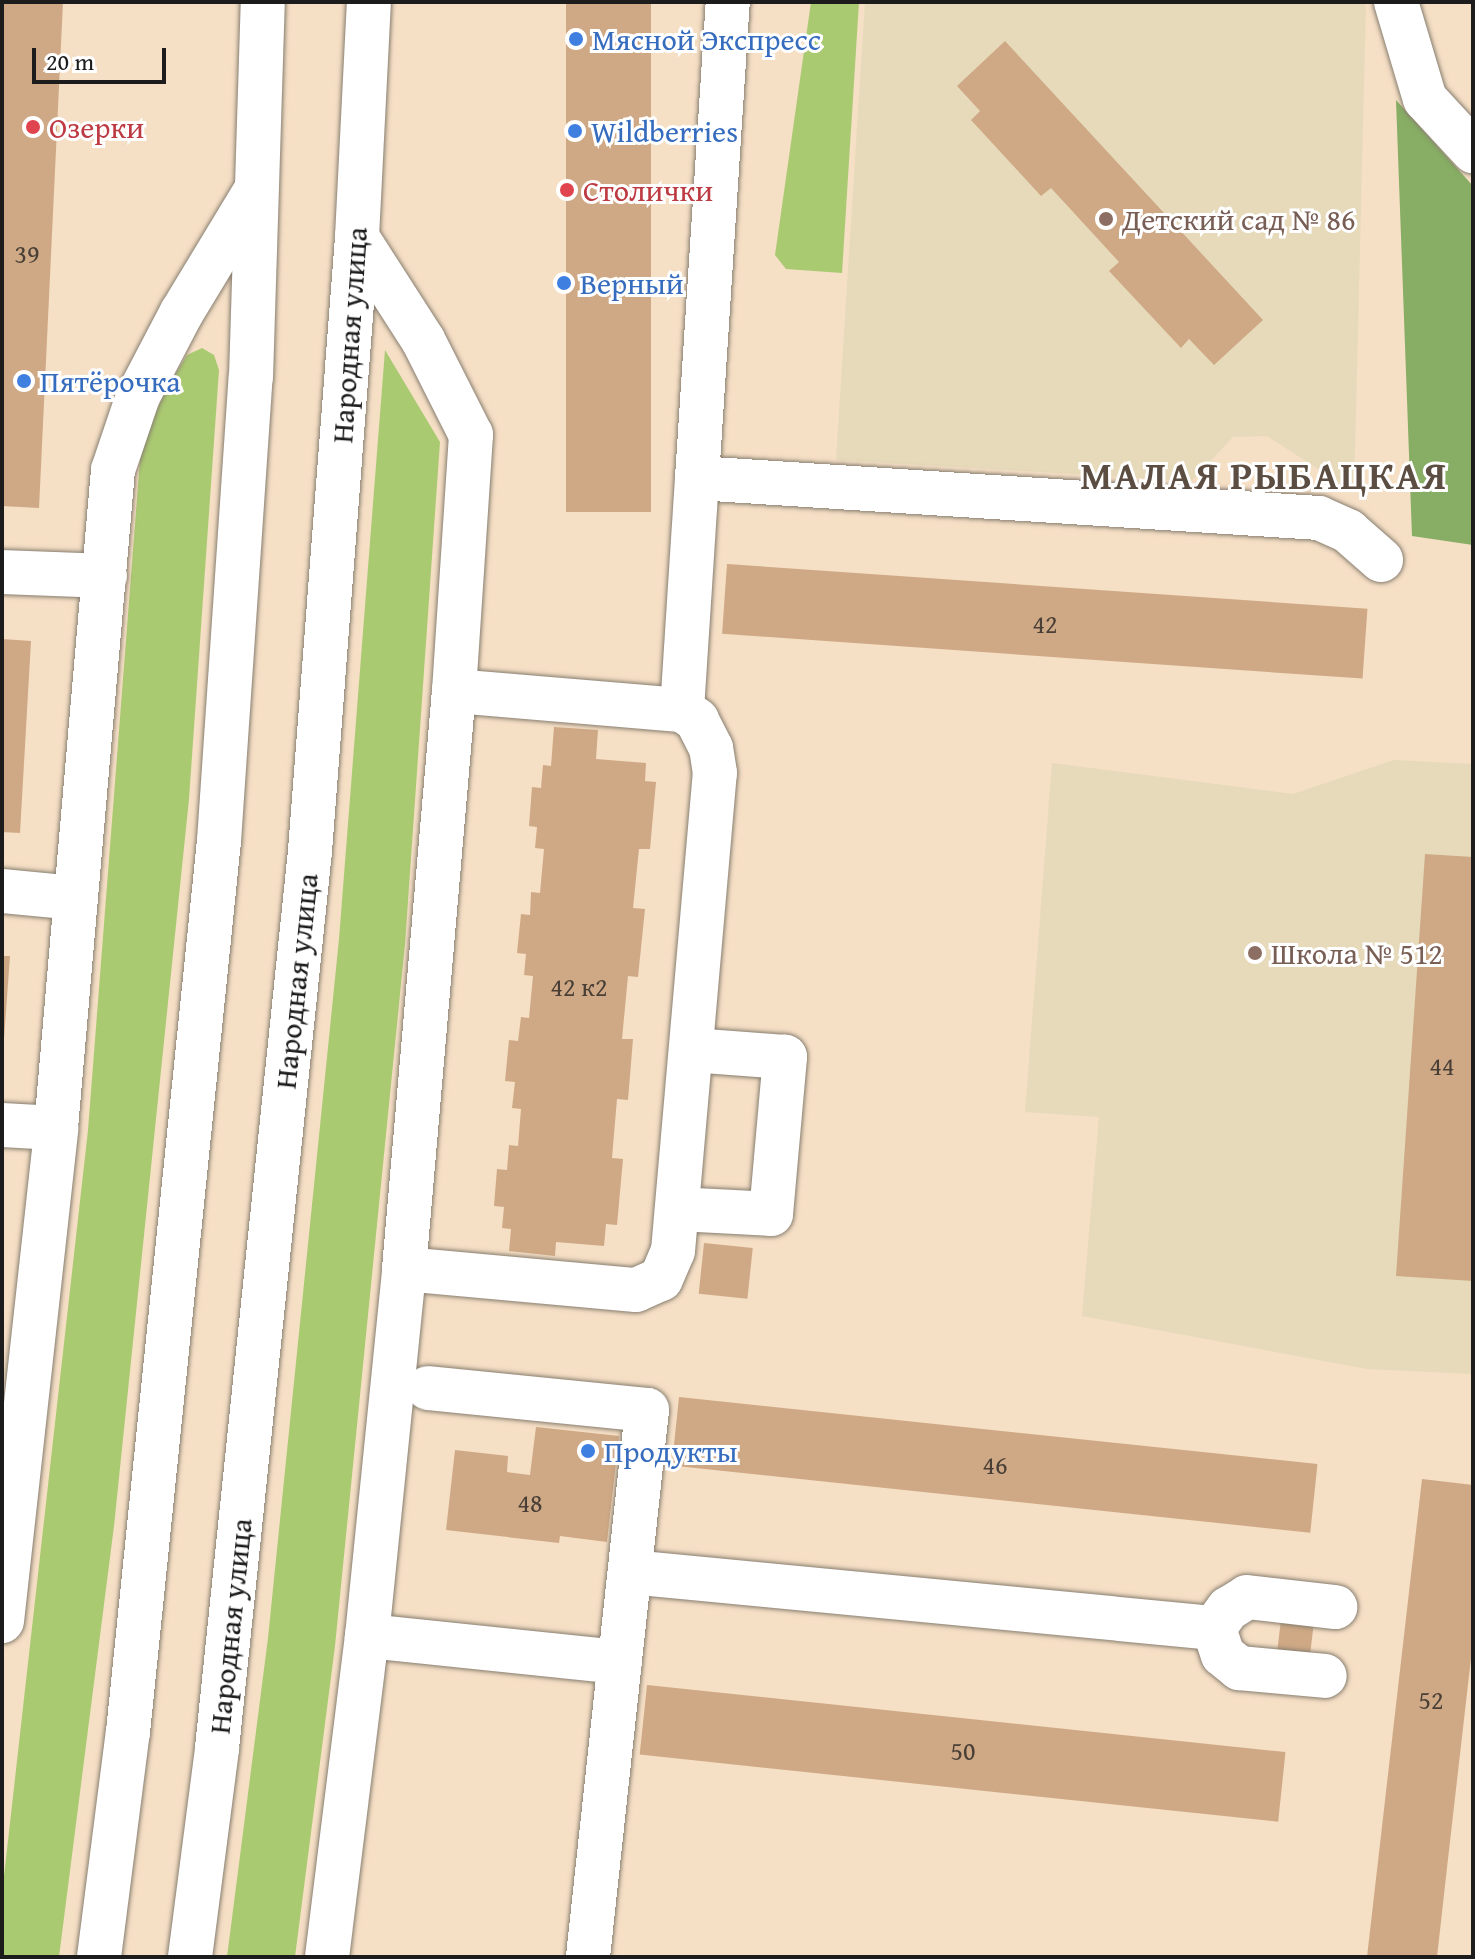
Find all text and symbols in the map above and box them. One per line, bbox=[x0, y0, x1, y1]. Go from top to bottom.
place label: Мясной Экспресс bbox=[592, 21, 821, 57]
marker: Мясной Экспресс bbox=[567, 30, 585, 48]
scale bar bbox=[36, 32, 170, 82]
text: 20 m bbox=[46, 44, 94, 79]
place label: Озерки bbox=[49, 109, 144, 145]
place label: Wildberries bbox=[591, 113, 738, 149]
marker: Озерки bbox=[24, 118, 42, 136]
marker: Wildberries bbox=[566, 122, 584, 140]
place label: Столички bbox=[583, 172, 713, 208]
marker: Столички bbox=[558, 181, 576, 199]
place label: Детский сад № 86 bbox=[1122, 201, 1355, 237]
marker: Детский сад № 86 bbox=[1097, 210, 1115, 228]
street label: Народная улица bbox=[323, 226, 375, 444]
house number: 39 bbox=[14, 238, 40, 270]
place label: Верный bbox=[580, 265, 684, 301]
marker: Верный bbox=[555, 274, 573, 292]
place label: Пятёрочка bbox=[40, 363, 181, 399]
marker: Пятёрочка bbox=[15, 372, 33, 390]
district label: МАЛАЯ РЫБАЦКАЯ bbox=[1080, 453, 1448, 499]
house number: 42 bbox=[1032, 608, 1058, 640]
street label: Народная улица bbox=[267, 871, 325, 1091]
place label: Школа № 512 bbox=[1271, 935, 1443, 971]
marker: Школа № 512 bbox=[1246, 944, 1264, 962]
house number: 42 к2 bbox=[551, 971, 607, 1003]
house number: 44 bbox=[1429, 1050, 1455, 1082]
place label: Продукты bbox=[604, 1433, 738, 1469]
marker: Продукты bbox=[579, 1442, 597, 1460]
house number: 46 bbox=[982, 1449, 1008, 1481]
house number: 48 bbox=[517, 1487, 543, 1519]
street label: Народная улица bbox=[201, 1516, 259, 1736]
house number: 52 bbox=[1418, 1684, 1444, 1716]
house number: 50 bbox=[950, 1735, 976, 1767]

